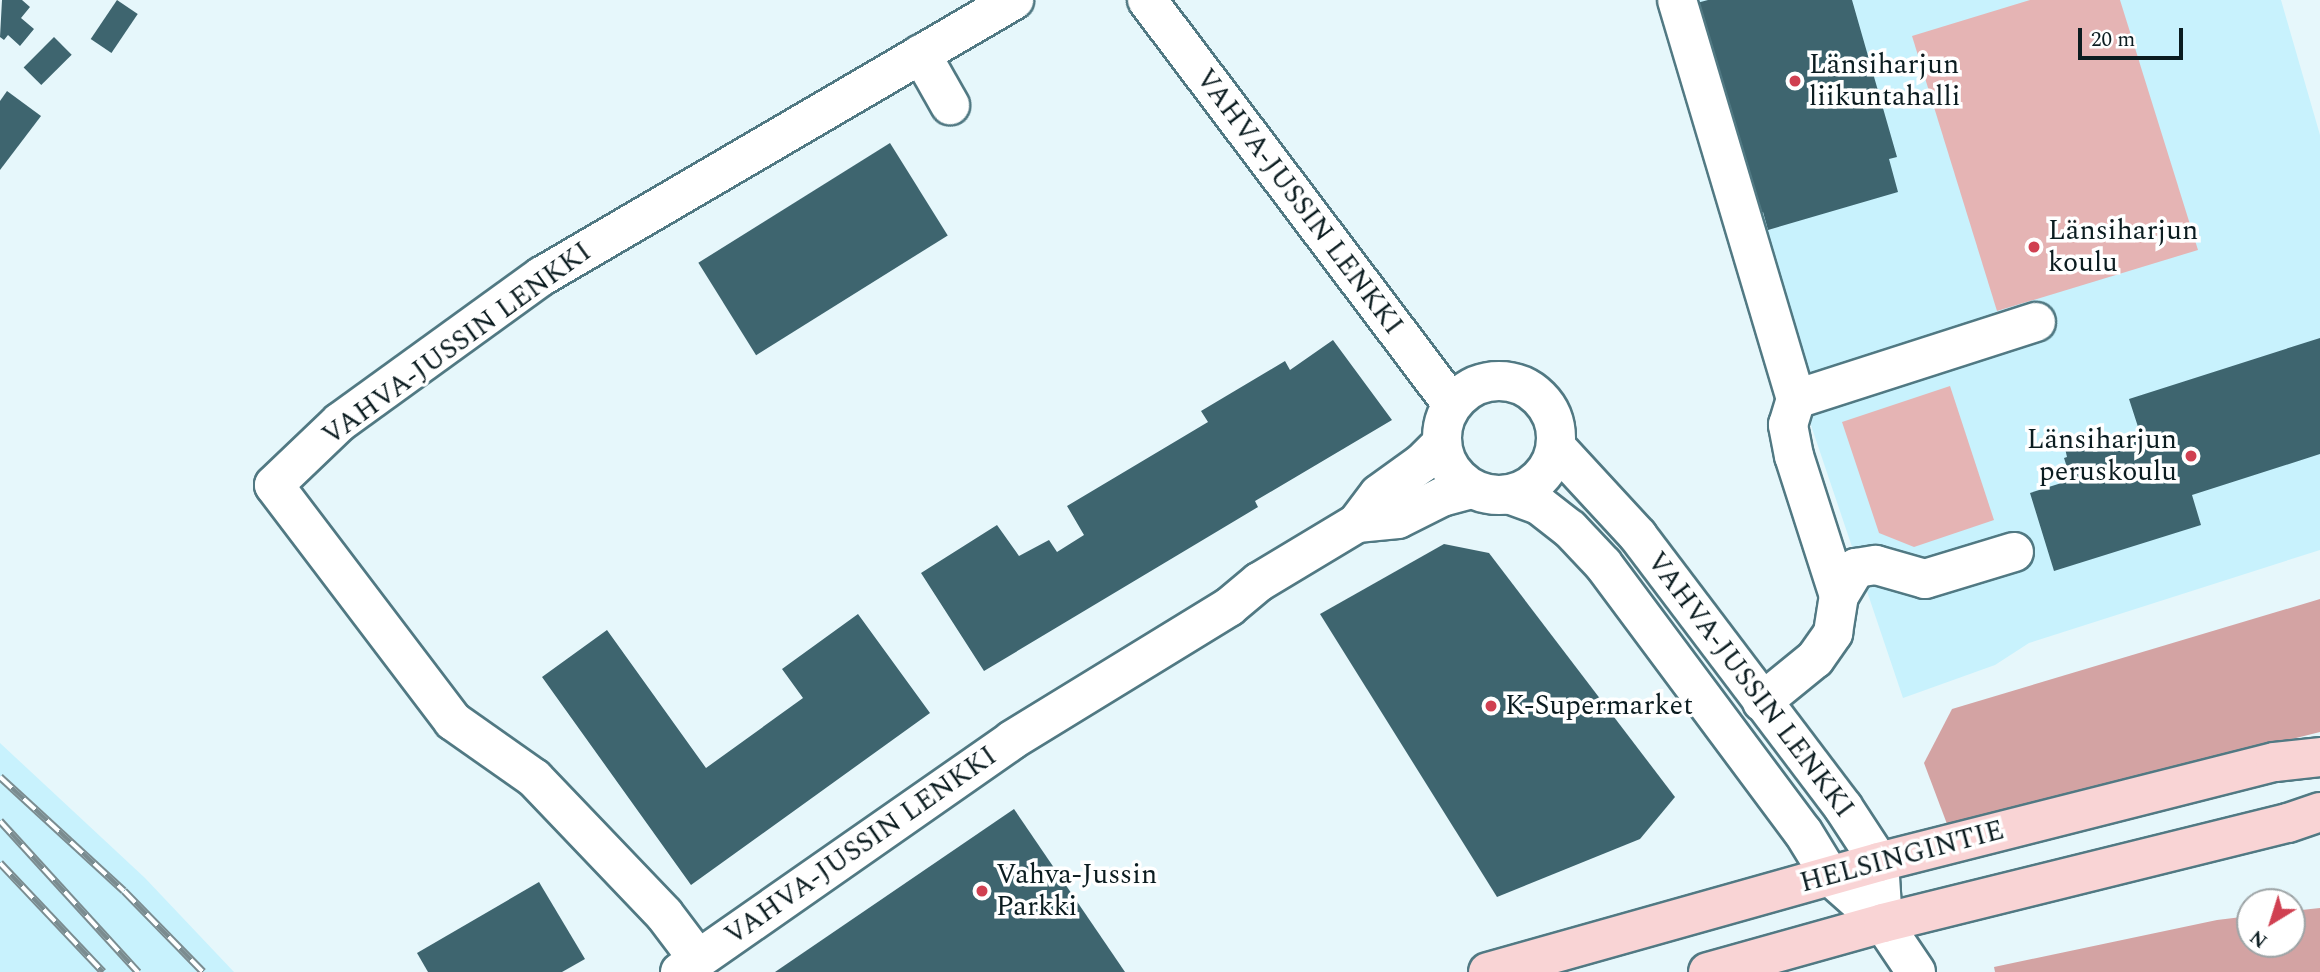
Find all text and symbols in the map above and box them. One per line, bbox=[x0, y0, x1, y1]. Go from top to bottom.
scale bar bbox=[2082, 14, 2187, 58]
text: 20 m bbox=[2091, 24, 2135, 56]
place label: Länsiharjun liikuntahalli bbox=[1809, 48, 1961, 114]
street label: VAHVA-JUSSIN LENKKI bbox=[1188, 63, 1410, 341]
marker: Länsiharjun liikuntahalli bbox=[1787, 73, 1803, 89]
place label: Länsiharjun koulu bbox=[2048, 214, 2198, 280]
street label: VAHVA-JUSSIN LENKKI bbox=[316, 235, 598, 453]
marker: Länsiharjun koulu bbox=[2026, 239, 2042, 255]
place label: Länsiharjun peruskoulu bbox=[2027, 423, 2177, 489]
marker: Länsiharjun peruskoulu bbox=[2183, 448, 2199, 464]
street label: VAHVA-JUSSIN LENKKI bbox=[1639, 546, 1861, 824]
place label: K-Supermarket bbox=[1505, 689, 1693, 723]
marker: K-Supermarket bbox=[1483, 698, 1499, 714]
street label: VAHVA-JUSSIN LENKKI bbox=[719, 739, 1003, 953]
street label: HELSINGINTIE bbox=[1796, 814, 2008, 900]
place label: Vahva-Jussin Parkki bbox=[996, 858, 1157, 924]
marker: Vahva-Jussin Parkki bbox=[974, 883, 990, 899]
north arrow bbox=[2236, 888, 2306, 958]
text: N bbox=[2244, 922, 2274, 955]

